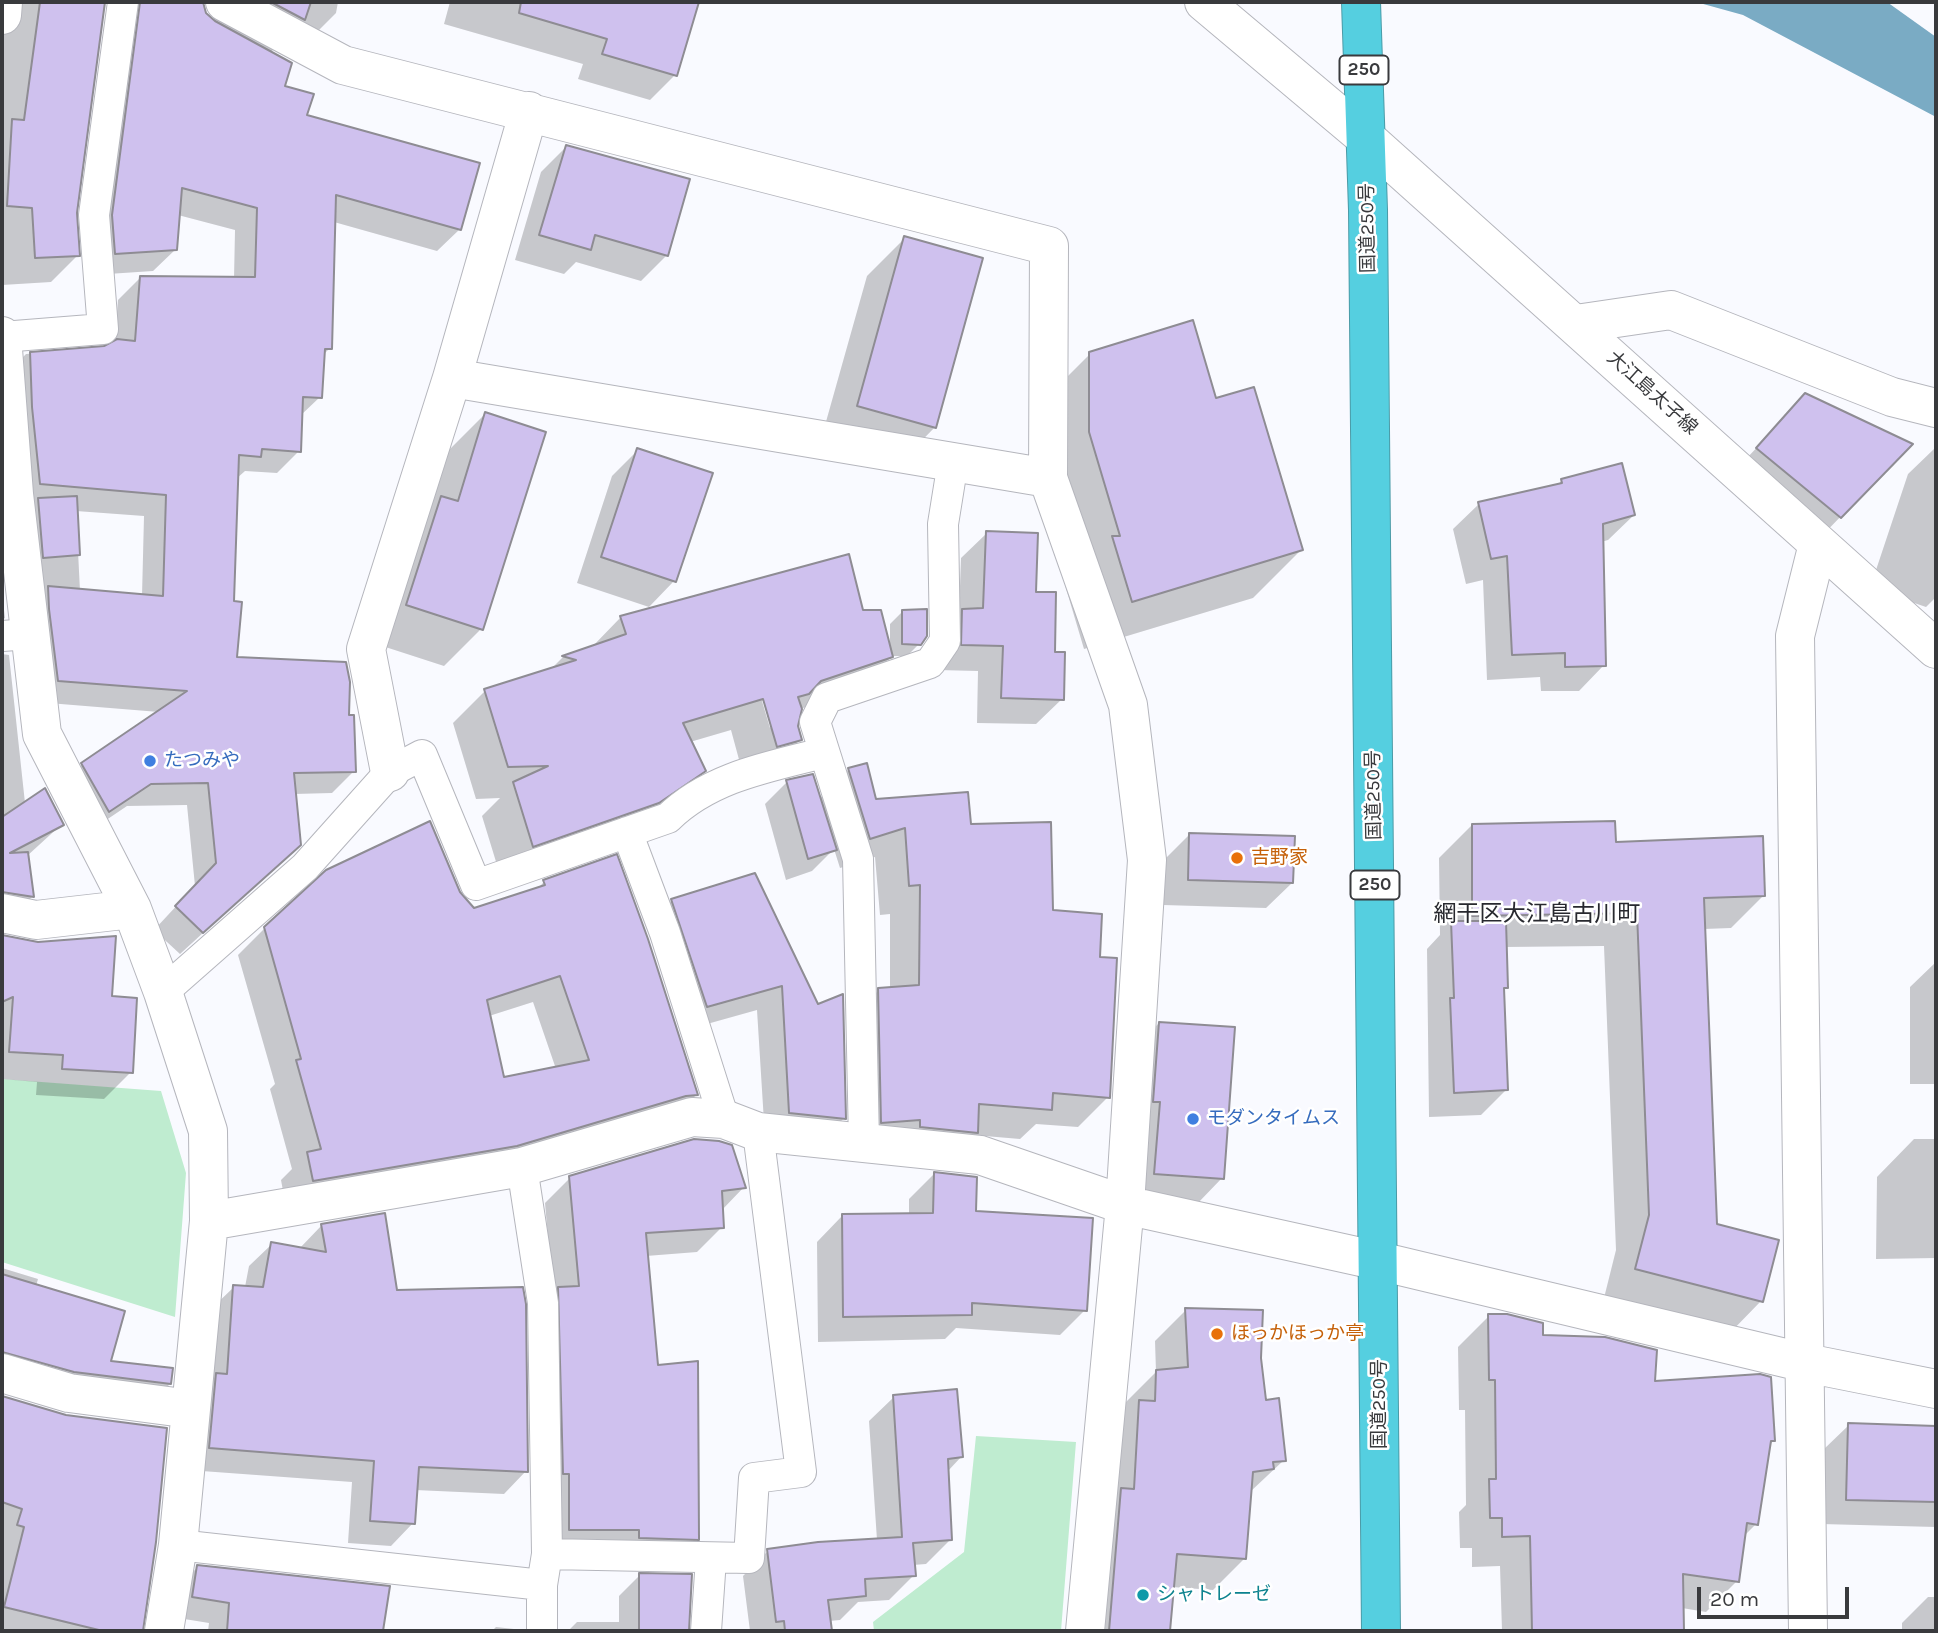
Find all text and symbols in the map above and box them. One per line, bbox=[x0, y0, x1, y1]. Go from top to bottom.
road number: 250 bbox=[1340, 56, 1388, 84]
street label: 国道250号 bbox=[1356, 183, 1380, 273]
street label: 大江島太子線 bbox=[1602, 346, 1702, 440]
place label: たつみや bbox=[164, 750, 240, 772]
street label: 国道250号 bbox=[1362, 750, 1386, 840]
marker: たつみや bbox=[142, 753, 158, 769]
place label: 吉野家 bbox=[1251, 847, 1308, 869]
marker: 吉野家 bbox=[1229, 850, 1245, 866]
road number: 250 bbox=[1350, 870, 1400, 900]
district label: 網干区大江島古川町 bbox=[1434, 900, 1640, 928]
place label: モダンタイムス bbox=[1207, 1108, 1340, 1130]
marker: モダンタイムス bbox=[1185, 1111, 1201, 1127]
place label: ほっかほっか亭 bbox=[1231, 1323, 1364, 1345]
marker: ほっかほっか亭 bbox=[1209, 1326, 1225, 1342]
street label: 国道250号 bbox=[1369, 1359, 1391, 1449]
scale bar bbox=[1700, 1574, 1852, 1618]
place label: シャトレーゼ bbox=[1157, 1584, 1271, 1606]
marker: シャトレーゼ bbox=[1135, 1587, 1151, 1603]
text: 20 m bbox=[1710, 1587, 1759, 1611]

